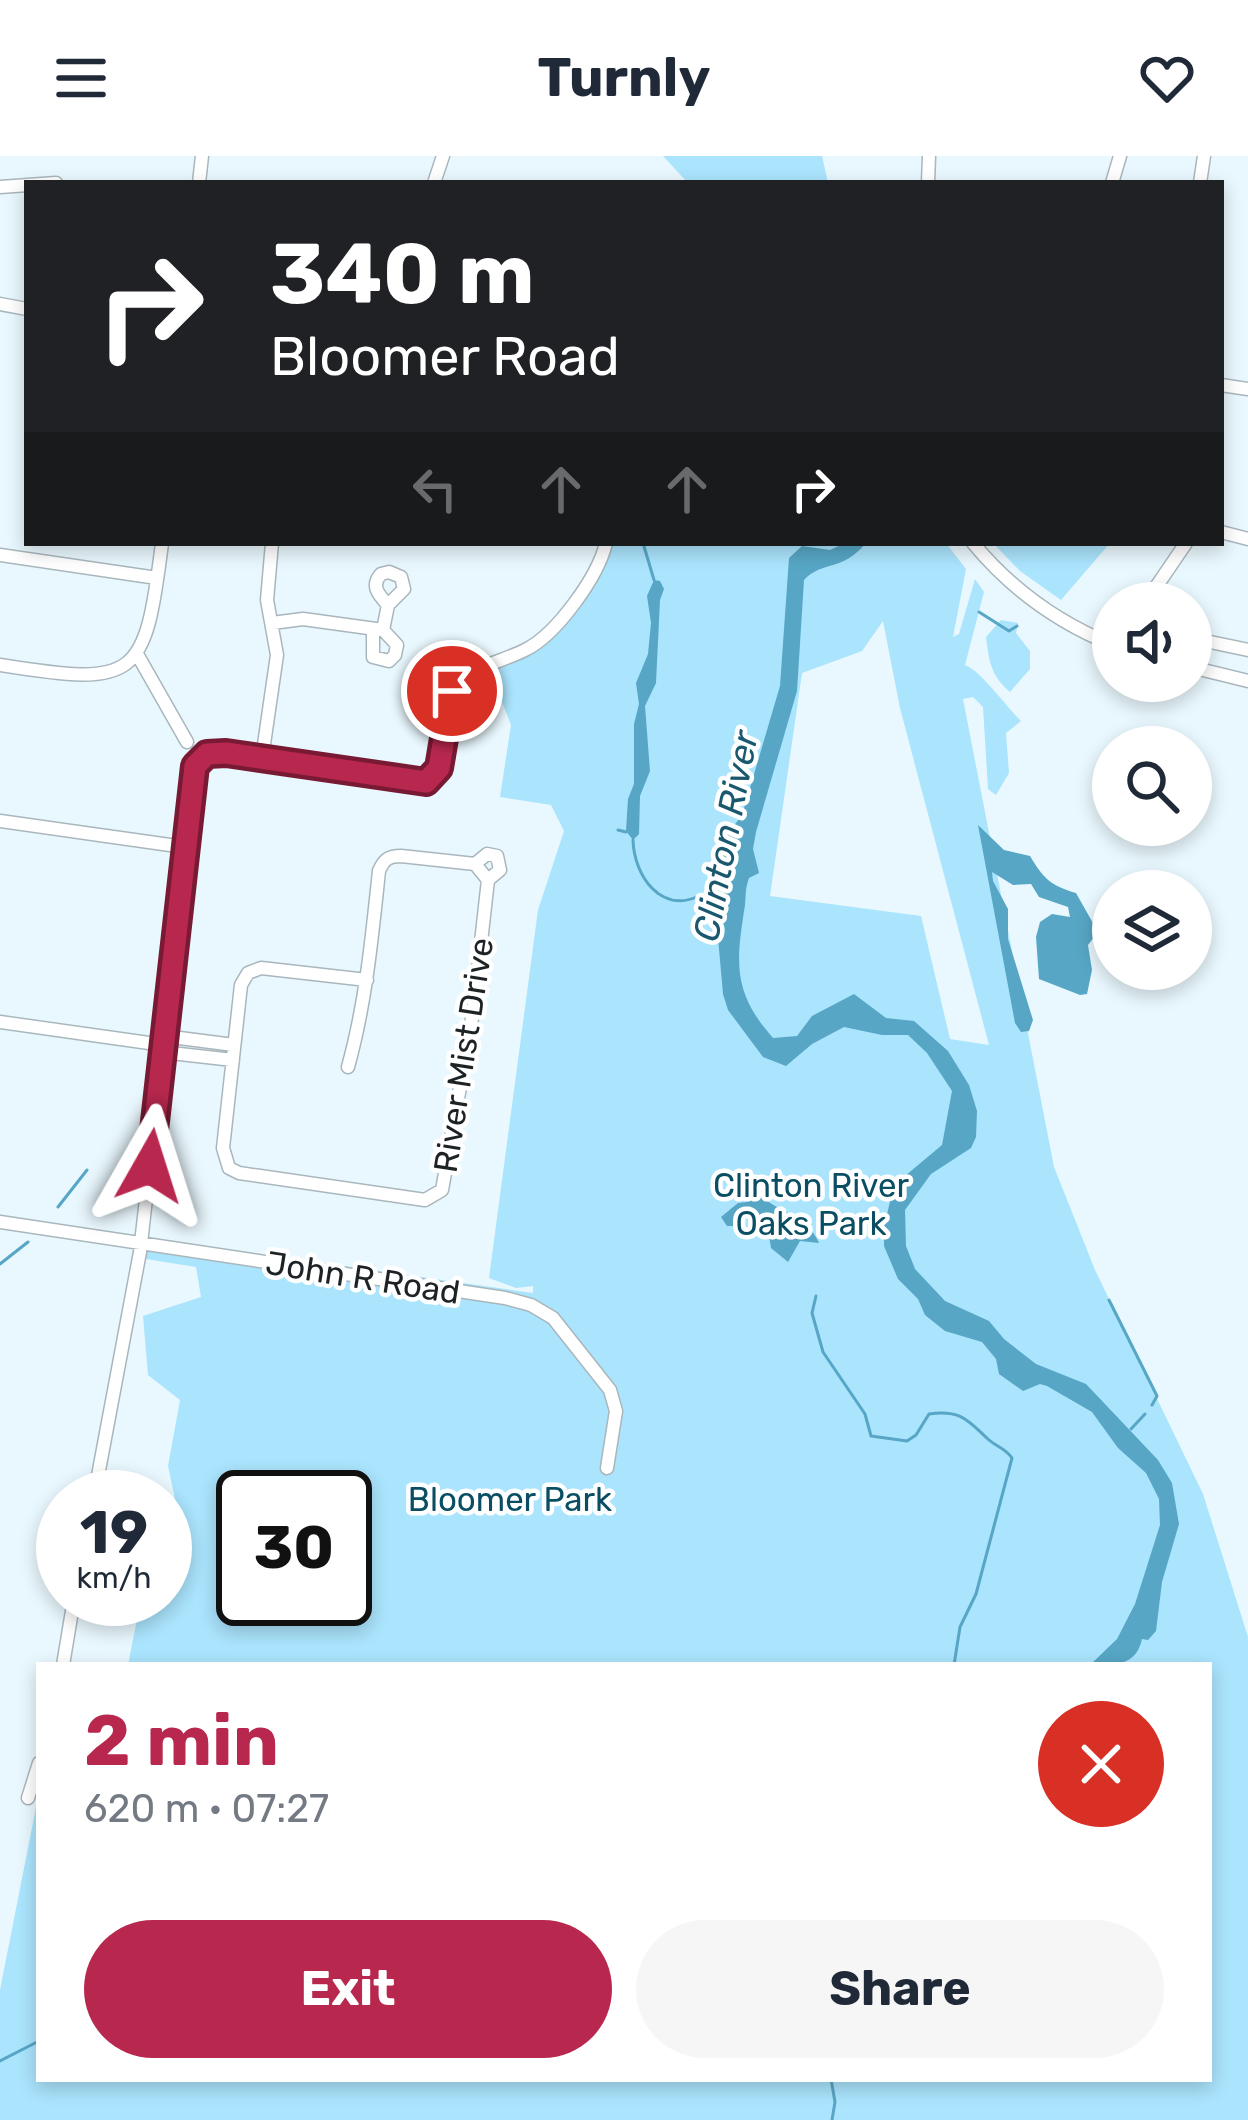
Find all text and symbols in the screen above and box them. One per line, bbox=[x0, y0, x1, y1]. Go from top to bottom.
icon: menu bbox=[48, 45, 114, 111]
icon: heart bbox=[1134, 45, 1200, 111]
text: Turnly bbox=[538, 46, 710, 110]
text: 340 m bbox=[270, 224, 535, 324]
icon: right bbox=[72, 228, 228, 384]
text: Bloomer Road bbox=[270, 325, 620, 389]
icon: left bbox=[402, 456, 468, 522]
icon: ahead bbox=[528, 456, 594, 522]
icon: ahead bbox=[654, 456, 720, 522]
icon: right bbox=[780, 456, 846, 522]
map controls bbox=[1092, 582, 1212, 990]
button: sound bbox=[1092, 582, 1212, 702]
pin bbox=[401, 640, 503, 742]
icon: arrive bbox=[419, 658, 485, 724]
water label: Clinton River bbox=[684, 726, 767, 945]
button: search bbox=[1092, 726, 1212, 846]
button: layers bbox=[1092, 870, 1212, 990]
street label: River Mist Drive bbox=[426, 935, 501, 1175]
position arrow bbox=[87, 1103, 213, 1229]
park label: Clinton River Oaks Park bbox=[713, 1166, 909, 1243]
street label: John R Road bbox=[263, 1243, 463, 1312]
speed limit sign: 30 bbox=[216, 1470, 372, 1626]
park label: Bloomer Park bbox=[408, 1480, 612, 1519]
text: 19 bbox=[80, 1497, 148, 1568]
text: km/h bbox=[77, 1560, 151, 1596]
text: 2 min bbox=[84, 1698, 279, 1783]
button: close bbox=[1038, 1701, 1164, 1827]
text: 620 m · 07:27 bbox=[84, 1786, 329, 1832]
button: Exit bbox=[84, 1920, 612, 2058]
button: Share bbox=[636, 1920, 1164, 2058]

